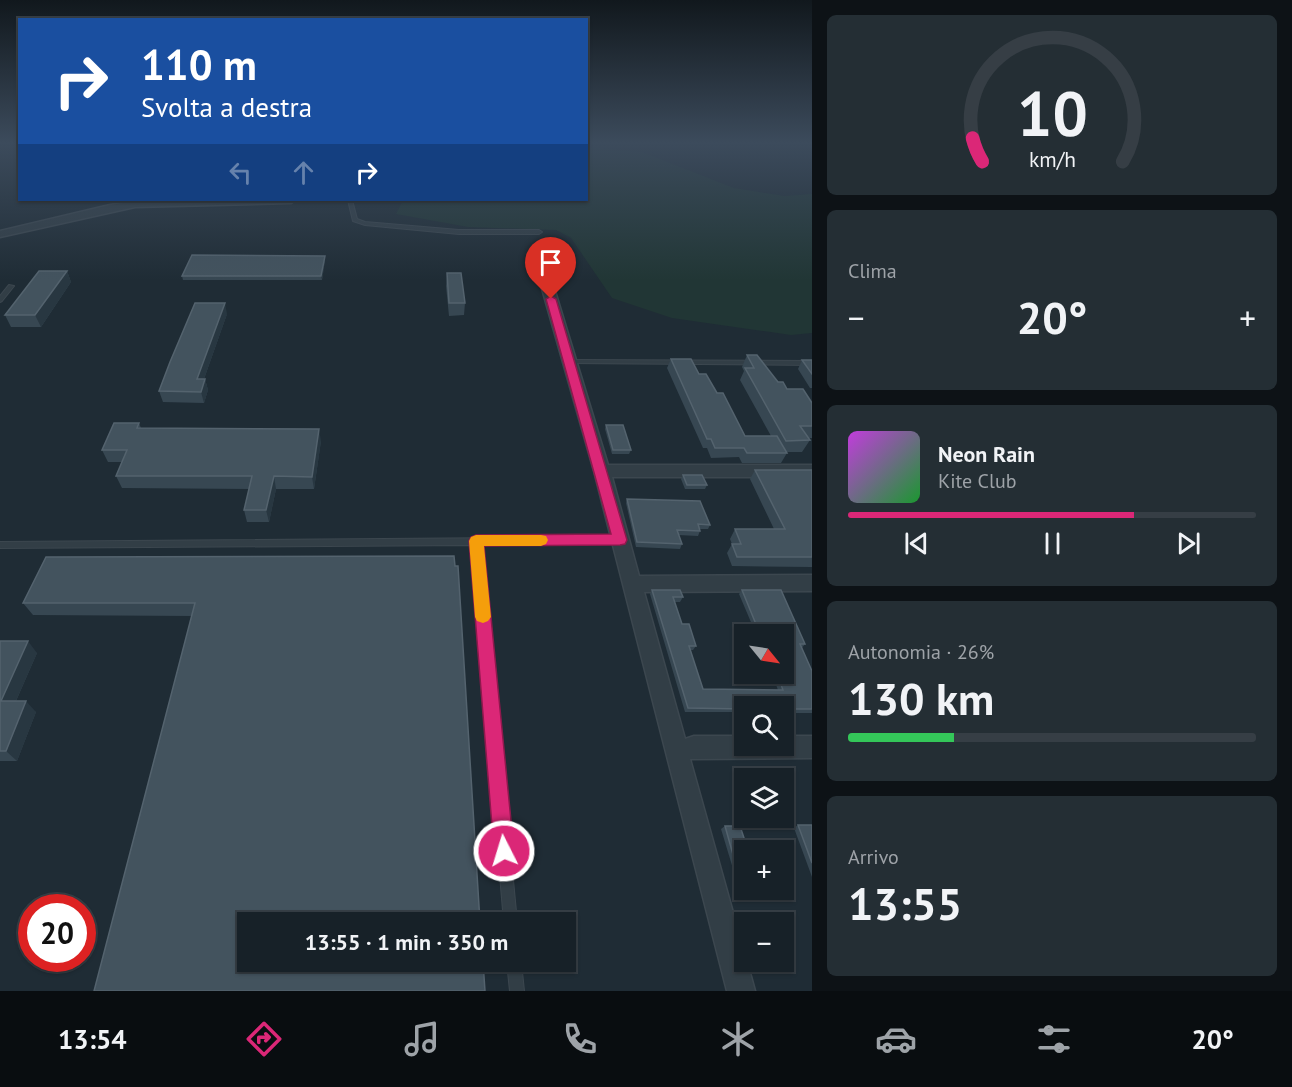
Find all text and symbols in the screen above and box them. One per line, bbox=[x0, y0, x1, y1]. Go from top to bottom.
text: 110 m bbox=[141, 37, 257, 92]
icon: right bbox=[42, 42, 120, 120]
text: 10 bbox=[1017, 72, 1087, 153]
text: Svolta a destra bbox=[141, 90, 312, 124]
text: km/h bbox=[1028, 145, 1075, 173]
icon: left bbox=[224, 156, 257, 189]
icon: ahead bbox=[287, 156, 320, 189]
icon: right bbox=[350, 156, 383, 189]
pin bbox=[525, 237, 576, 299]
icon: arrive bbox=[534, 246, 567, 279]
text: Clima bbox=[848, 258, 897, 284]
text: 20° bbox=[1017, 288, 1087, 346]
text: − bbox=[848, 296, 865, 339]
text: + bbox=[1239, 296, 1256, 339]
text: Neon Rain bbox=[938, 440, 1035, 468]
text: Kite Club bbox=[938, 468, 1016, 494]
icon: previous bbox=[900, 527, 933, 560]
icon: pause bbox=[1036, 527, 1069, 560]
icon: next bbox=[1172, 527, 1205, 560]
north arrow bbox=[734, 624, 794, 684]
map controls bbox=[734, 624, 794, 972]
text: Autonomia · 26% bbox=[848, 639, 994, 665]
text: 130 km bbox=[848, 669, 994, 727]
button: search bbox=[734, 696, 794, 756]
button: layers bbox=[734, 768, 794, 828]
position arrow bbox=[472, 819, 536, 883]
button: + bbox=[734, 840, 794, 900]
text: Arrivo bbox=[848, 844, 899, 870]
text: 13:55 bbox=[848, 874, 962, 932]
speed limit sign: 20 bbox=[18, 894, 96, 972]
button: − bbox=[734, 912, 794, 972]
text: 13:55 · 1 min · 350 m bbox=[305, 928, 508, 956]
icon: directions bbox=[243, 1018, 285, 1060]
icon: music bbox=[401, 1018, 443, 1060]
icon: phone bbox=[559, 1018, 601, 1060]
icon: climate bbox=[717, 1018, 759, 1060]
icon: car bbox=[875, 1018, 917, 1060]
icon: filters bbox=[1033, 1018, 1075, 1060]
text: 13:54 bbox=[58, 1022, 127, 1056]
text: 20° bbox=[1191, 1022, 1234, 1056]

